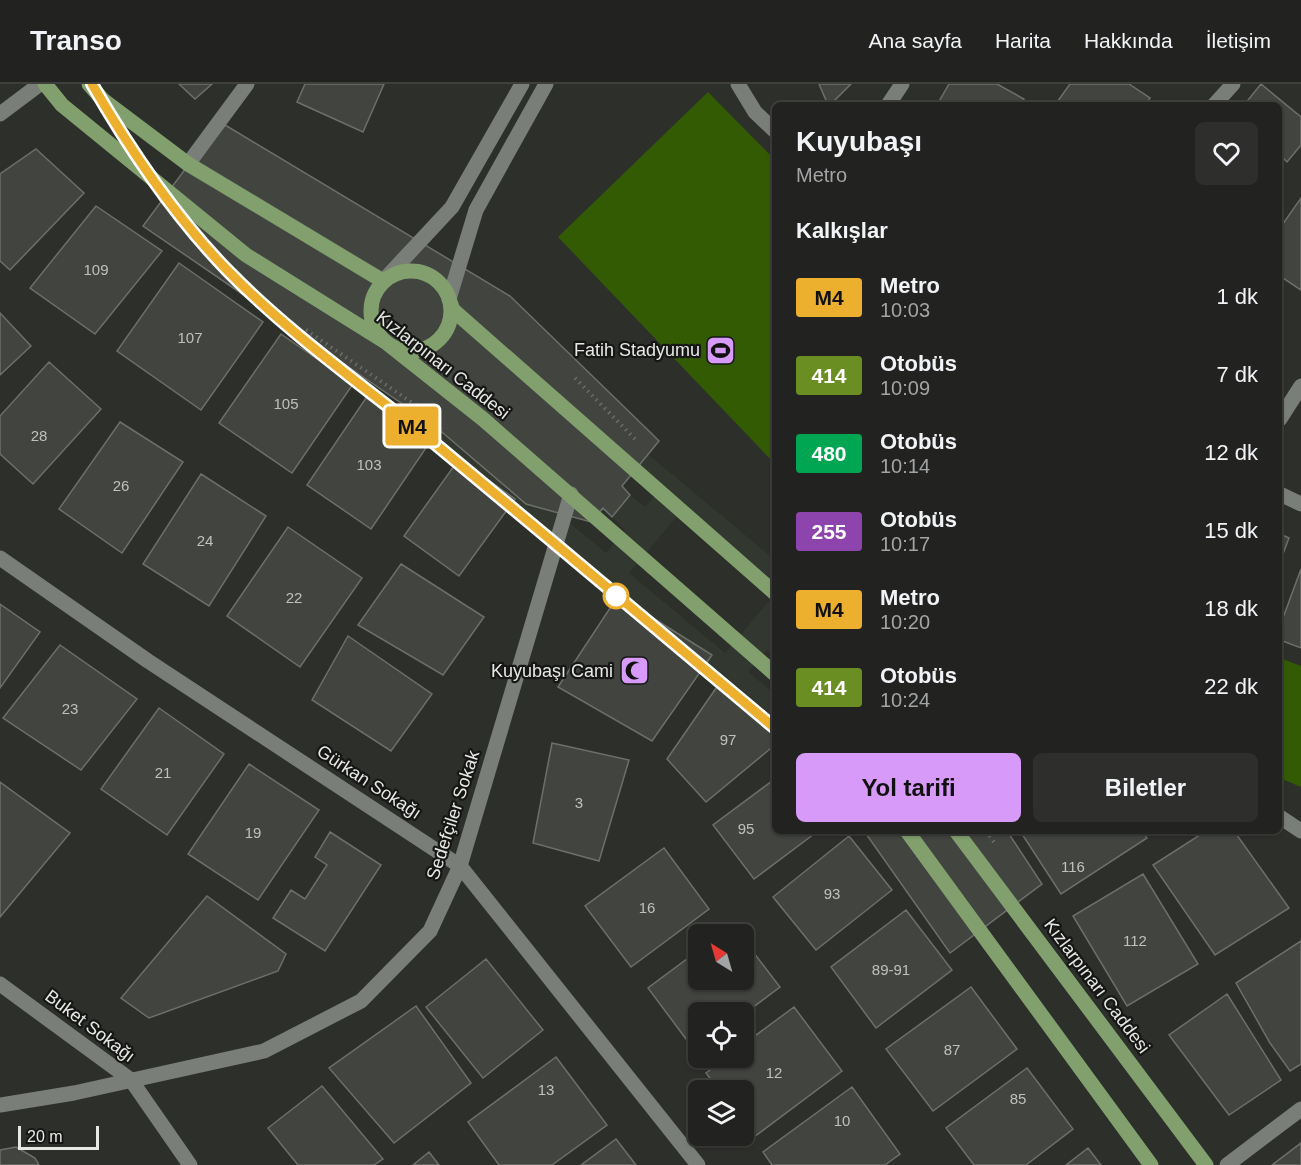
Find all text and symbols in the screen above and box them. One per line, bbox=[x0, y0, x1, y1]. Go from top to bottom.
text: Transo bbox=[30, 25, 122, 56]
text: Ana sayfa bbox=[869, 29, 962, 52]
text: Harita bbox=[995, 29, 1051, 52]
text: Hakkında bbox=[1084, 29, 1173, 52]
text: İletişim bbox=[1206, 29, 1271, 52]
button: heart bbox=[1195, 122, 1258, 185]
text: Kuyubaşı bbox=[796, 126, 922, 157]
text: Metro bbox=[796, 164, 847, 186]
text: Kalkışlar bbox=[796, 218, 888, 243]
house number: 109 bbox=[83, 261, 109, 278]
text: Metro bbox=[880, 273, 940, 298]
text: 1 dk bbox=[1216, 284, 1258, 309]
text: M4 bbox=[814, 286, 844, 309]
text: 10:03 bbox=[880, 299, 930, 321]
street label: Kızlarpınarı Caddesi bbox=[373, 307, 513, 423]
house number: 107 bbox=[177, 329, 203, 346]
sports icon: Fatih Stadyumu bbox=[705, 334, 737, 366]
place label: Fatih Stadyumu bbox=[574, 340, 700, 360]
text: Otobüs bbox=[880, 351, 957, 376]
text: 7 dk bbox=[1216, 362, 1258, 387]
text: 414 bbox=[811, 364, 847, 387]
text: 10:09 bbox=[880, 377, 930, 399]
house number: 105 bbox=[273, 395, 299, 412]
line badge: M4 bbox=[385, 406, 439, 446]
text: M4 bbox=[397, 415, 427, 438]
house number: 28 bbox=[31, 427, 47, 444]
text: Otobüs bbox=[880, 429, 957, 454]
text: 12 dk bbox=[1204, 440, 1258, 465]
text: 480 bbox=[811, 442, 847, 465]
text: 10:14 bbox=[880, 455, 930, 477]
house number: 103 bbox=[356, 456, 382, 473]
house number: 26 bbox=[113, 477, 129, 494]
text: Otobüs bbox=[880, 507, 957, 532]
text: 15 dk bbox=[1204, 518, 1258, 543]
text: 255 bbox=[811, 520, 847, 543]
house number: 24 bbox=[197, 532, 213, 549]
text: 10:17 bbox=[880, 533, 930, 555]
unlabelled marker bbox=[603, 583, 629, 609]
text: Metro bbox=[880, 585, 940, 610]
house number: 22 bbox=[286, 589, 302, 606]
text: 18 dk bbox=[1204, 596, 1258, 621]
text: M4 bbox=[814, 598, 844, 621]
text: 10:20 bbox=[880, 611, 930, 633]
mosque icon: Kuyubaşı Cami bbox=[618, 655, 650, 687]
place label: Kuyubaşı Cami bbox=[491, 661, 613, 681]
text: Otobüs bbox=[880, 663, 957, 688]
text: 22 dk bbox=[1204, 674, 1258, 699]
text: 414 bbox=[811, 676, 847, 699]
text: 10:24 bbox=[880, 689, 930, 711]
house number: 23 bbox=[62, 700, 78, 717]
house number: 97 bbox=[720, 731, 736, 748]
street label: Gürkan Sokağı bbox=[313, 741, 425, 823]
street label: Sedefçiler Sokak bbox=[423, 747, 484, 882]
button: Yol tarifi bbox=[796, 753, 1021, 822]
button: Biletler bbox=[1033, 753, 1258, 822]
house number: 21 bbox=[155, 764, 171, 781]
house number: 3 bbox=[575, 794, 583, 811]
house number: 95 bbox=[738, 820, 754, 837]
house number: 19 bbox=[245, 824, 261, 841]
house number: 116 bbox=[1061, 858, 1085, 875]
house number: 93 bbox=[824, 885, 840, 902]
house number: 16 bbox=[639, 899, 655, 916]
street label: Kızlarpınarı Caddesi bbox=[1040, 915, 1154, 1057]
north arrow bbox=[688, 924, 754, 990]
map controls bbox=[688, 924, 754, 1146]
house number: 112 bbox=[1123, 932, 1147, 949]
house number: 89-91 bbox=[872, 961, 910, 978]
street label: Buket Sokağı bbox=[41, 986, 139, 1066]
button: locate bbox=[688, 1002, 754, 1068]
house number: 87 bbox=[944, 1041, 960, 1058]
house number: 12 bbox=[766, 1064, 782, 1081]
button: layers bbox=[688, 1080, 754, 1146]
house number: 13 bbox=[538, 1081, 554, 1098]
house number: 85 bbox=[1010, 1090, 1026, 1107]
house number: 10 bbox=[834, 1112, 850, 1129]
scale bar bbox=[18, 1123, 99, 1150]
text: 20 m bbox=[27, 1128, 63, 1145]

